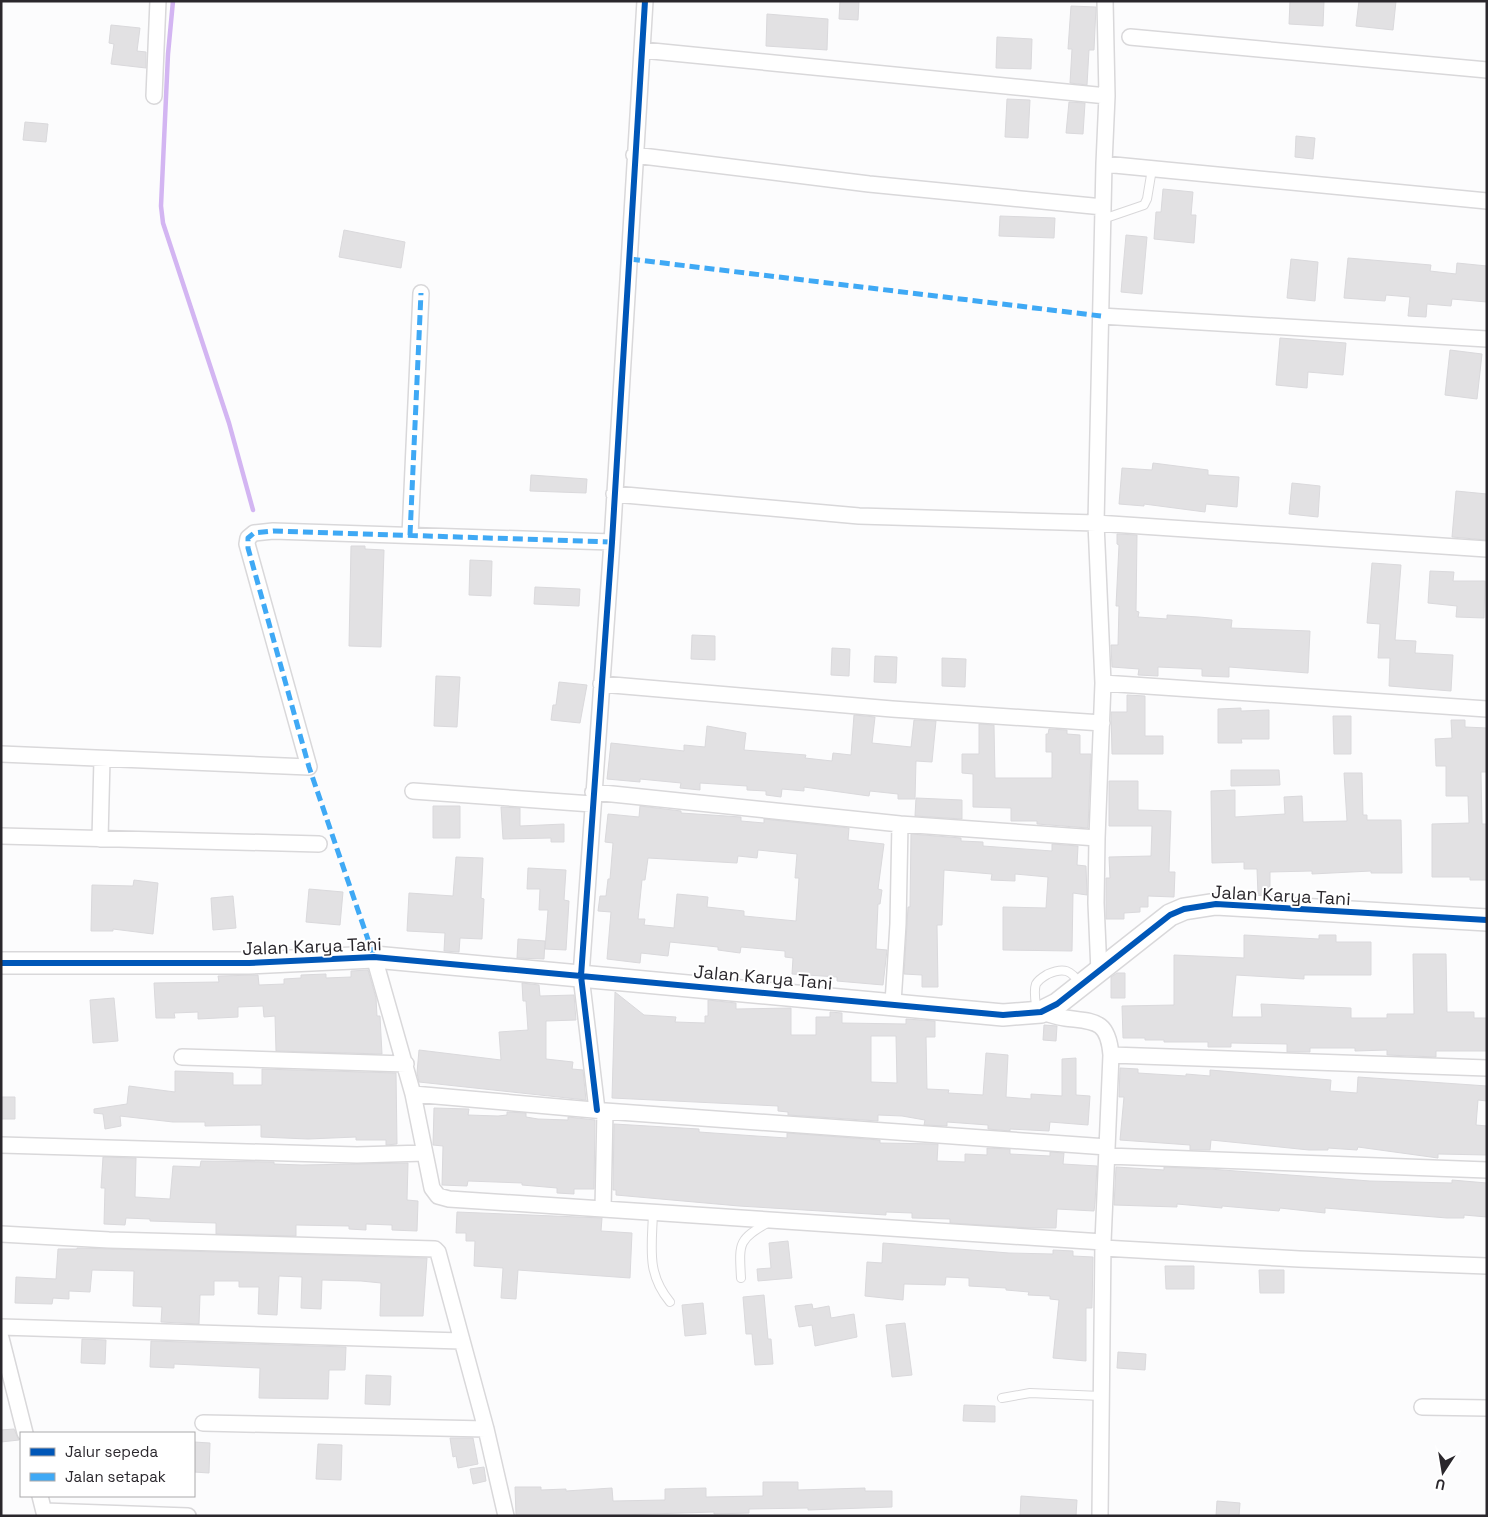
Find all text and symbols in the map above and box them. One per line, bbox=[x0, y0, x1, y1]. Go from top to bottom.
street label: Jalan Karya Tani bbox=[1211, 880, 1351, 910]
street label: Jalan Karya Tani bbox=[242, 932, 382, 960]
street label: Jalan Karya Tani bbox=[693, 959, 833, 995]
legend bbox=[20, 1432, 195, 1497]
text: Jalur sepeda bbox=[65, 1442, 159, 1461]
north arrow bbox=[1418, 1447, 1468, 1497]
text: Jalan setapak bbox=[65, 1467, 166, 1486]
text: U bbox=[1434, 1475, 1447, 1494]

